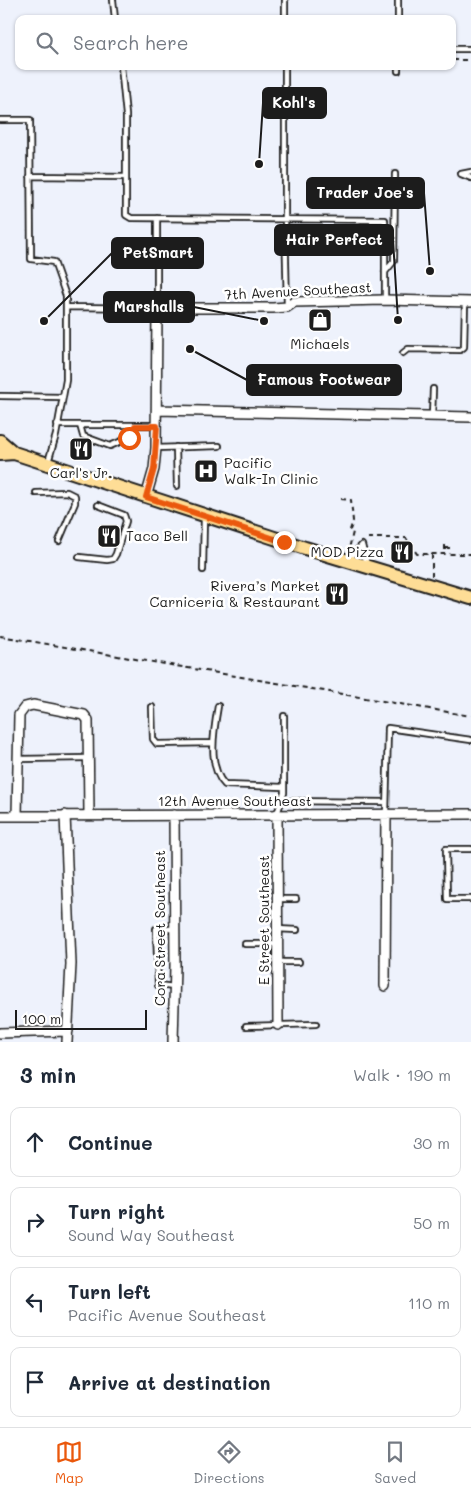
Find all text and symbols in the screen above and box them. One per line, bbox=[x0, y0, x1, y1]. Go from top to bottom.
search box bbox=[15, 15, 456, 70]
icon: search bbox=[33, 29, 61, 57]
text: Search here bbox=[73, 30, 189, 55]
callout: Kohl's bbox=[263, 88, 326, 118]
text: Kohl's bbox=[272, 92, 316, 112]
callout: Trader Joe's bbox=[307, 178, 424, 208]
text: Trader Joe's bbox=[316, 182, 414, 202]
callout: Hair Perfect bbox=[275, 225, 393, 255]
text: Hair Perfect bbox=[285, 229, 383, 249]
callout: PetSmart bbox=[112, 238, 203, 268]
text: PetSmart bbox=[123, 242, 194, 262]
street label: 7th Avenue Southeast bbox=[224, 277, 372, 304]
callout: Marshalls bbox=[104, 292, 194, 322]
text: Marshalls bbox=[114, 296, 184, 316]
shop icon: Michaels bbox=[307, 307, 333, 333]
place label: Michaels bbox=[290, 334, 350, 353]
callout: Famous Footwear bbox=[247, 365, 401, 395]
text: Famous Footwear bbox=[257, 369, 391, 389]
route start bbox=[118, 427, 141, 450]
restaurant icon: Carl's Jr. bbox=[68, 436, 94, 462]
place label: Pacific Walk-In Clinic bbox=[224, 453, 318, 488]
hospital icon: Pacific Walk-In Clinic bbox=[193, 458, 219, 484]
place label: Carl's Jr. bbox=[50, 463, 112, 482]
restaurant icon: Taco Bell bbox=[96, 523, 122, 549]
place label: Taco Bell bbox=[126, 526, 188, 545]
route end bbox=[273, 531, 296, 554]
restaurant icon: MOD Pizza bbox=[389, 539, 415, 565]
place label: MOD Pizza bbox=[311, 542, 384, 561]
place label: Rivera’s Market Carniceria & Restaurant bbox=[150, 576, 320, 611]
restaurant icon: Rivera’s Market Carniceria & Restaurant bbox=[324, 581, 350, 607]
street label: 12th Avenue Southeast bbox=[158, 791, 312, 810]
street label: Cora Street Southeast bbox=[150, 850, 169, 1006]
street label: E Street Southeast bbox=[254, 855, 273, 985]
scale bar bbox=[15, 1007, 148, 1030]
text: 100 m bbox=[22, 1009, 61, 1028]
text: 3 min bbox=[20, 1061, 76, 1088]
text: Walk · 190 m bbox=[353, 1064, 451, 1085]
icon: ahead bbox=[21, 1128, 49, 1156]
text: Continue bbox=[68, 1130, 153, 1155]
text: 30 m bbox=[413, 1132, 450, 1153]
text: Turn right bbox=[68, 1199, 165, 1224]
icon: right bbox=[21, 1208, 49, 1236]
text: 50 m bbox=[413, 1212, 450, 1233]
text: Sound Way Southeast bbox=[68, 1224, 235, 1245]
text: Turn left bbox=[68, 1279, 151, 1304]
icon: left bbox=[21, 1288, 49, 1316]
text: 110 m bbox=[408, 1292, 450, 1313]
text: Pacific Avenue Southeast bbox=[68, 1304, 266, 1325]
icon: arrive bbox=[21, 1368, 49, 1396]
text: Arrive at destination bbox=[68, 1370, 271, 1395]
tab: Map bbox=[55, 1438, 83, 1487]
tab: Directions bbox=[193, 1438, 265, 1487]
tab: Saved bbox=[374, 1438, 416, 1487]

